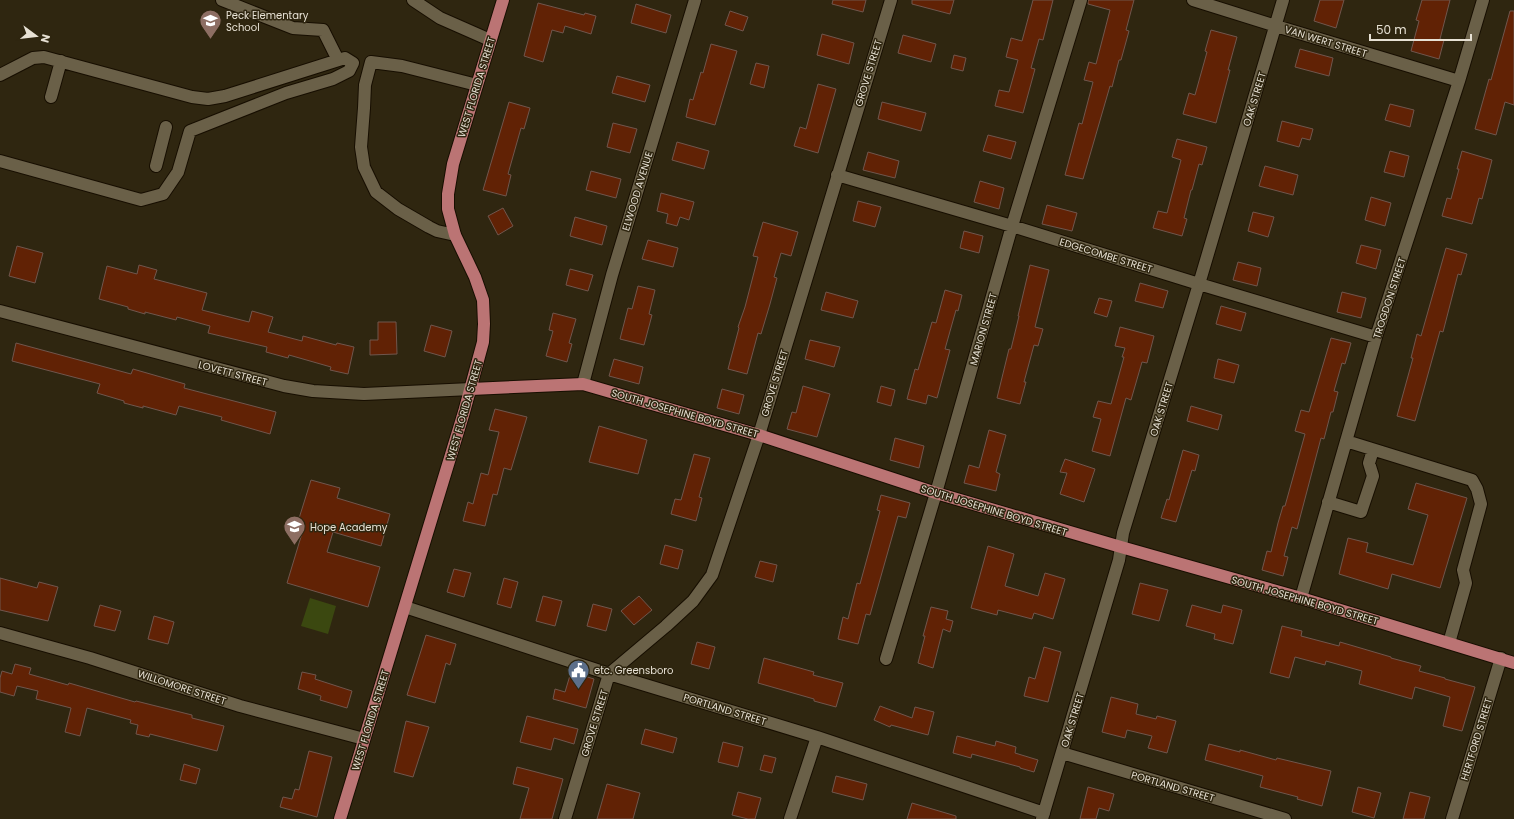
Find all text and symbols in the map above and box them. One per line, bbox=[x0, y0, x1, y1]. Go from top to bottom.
school or university icon: Peck Elementary School bbox=[197, 8, 223, 41]
place label: Peck Elementary School bbox=[226, 8, 309, 35]
north arrow bbox=[16, 16, 56, 56]
scale bar bbox=[1370, 16, 1471, 42]
text: 50 m bbox=[1376, 21, 1407, 38]
street label: VAN WERT STREET bbox=[1283, 22, 1369, 61]
text: N bbox=[37, 33, 54, 45]
street label: WEST FLORIDA STREET bbox=[454, 35, 499, 139]
street label: GROVE STREET bbox=[851, 37, 886, 108]
street label: OAK STREET bbox=[1239, 69, 1270, 128]
street label: ELWOOD AVENUE bbox=[618, 150, 657, 233]
street label: EDGECOMBE STREET bbox=[1058, 234, 1155, 277]
street label: TROGDON STREET bbox=[1369, 255, 1410, 341]
street label: MARION STREET bbox=[966, 291, 1001, 367]
street label: GROVE STREET bbox=[757, 347, 792, 418]
street label: LOVETT STREET bbox=[197, 357, 269, 390]
street label: WEST FLORIDA STREET bbox=[443, 357, 486, 462]
street label: OAK STREET bbox=[1146, 379, 1177, 438]
street label: SOUTH JOSEPHINE BOYD STREET bbox=[610, 385, 761, 442]
street label: SOUTH JOSEPHINE BOYD STREET bbox=[919, 481, 1069, 540]
school or university icon: Hope Academy bbox=[282, 514, 308, 547]
place label: Hope Academy bbox=[310, 520, 388, 535]
street label: SOUTH JOSEPHINE BOYD STREET bbox=[1230, 572, 1381, 629]
public building icon: etc. Greensboro bbox=[565, 657, 591, 690]
place label: etc. Greensboro bbox=[594, 663, 674, 678]
street label: WILLOMORE STREET bbox=[136, 666, 229, 709]
street label: WEST FLORIDA STREET bbox=[348, 668, 393, 772]
street label: GROVE STREET bbox=[577, 687, 612, 758]
street label: PORTLAND STREET bbox=[682, 690, 769, 729]
street label: OAK STREET bbox=[1057, 690, 1088, 749]
street label: HERTFORD STREET bbox=[1457, 696, 1496, 782]
street label: PORTLAND STREET bbox=[1129, 767, 1217, 806]

